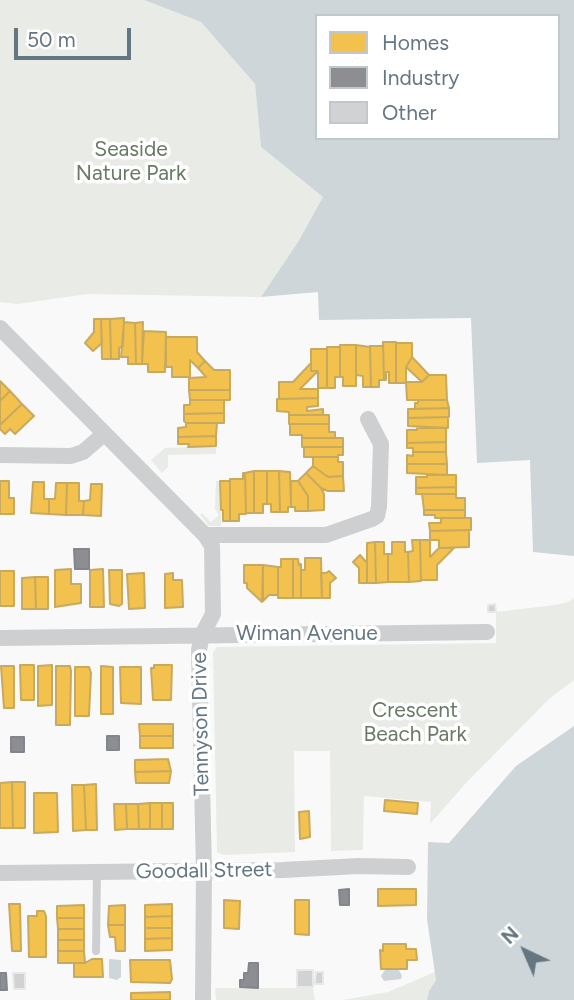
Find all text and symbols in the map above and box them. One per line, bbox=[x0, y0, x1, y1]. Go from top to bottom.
scale bar bbox=[18, 14, 135, 58]
legend bbox=[315, 14, 560, 140]
text: 50 m bbox=[27, 27, 76, 52]
text: Homes bbox=[382, 30, 449, 55]
text: Industry bbox=[382, 65, 459, 90]
text: Other bbox=[382, 100, 437, 125]
park label: Seaside Nature Park bbox=[76, 137, 186, 187]
street label: Wiman Avenue bbox=[236, 621, 378, 647]
street label: Tennyson Drive bbox=[187, 652, 215, 796]
park label: Crescent Beach Park bbox=[363, 698, 467, 748]
street label: Goodall Street bbox=[136, 857, 272, 885]
north arrow bbox=[490, 916, 560, 986]
text: N bbox=[497, 922, 523, 949]

